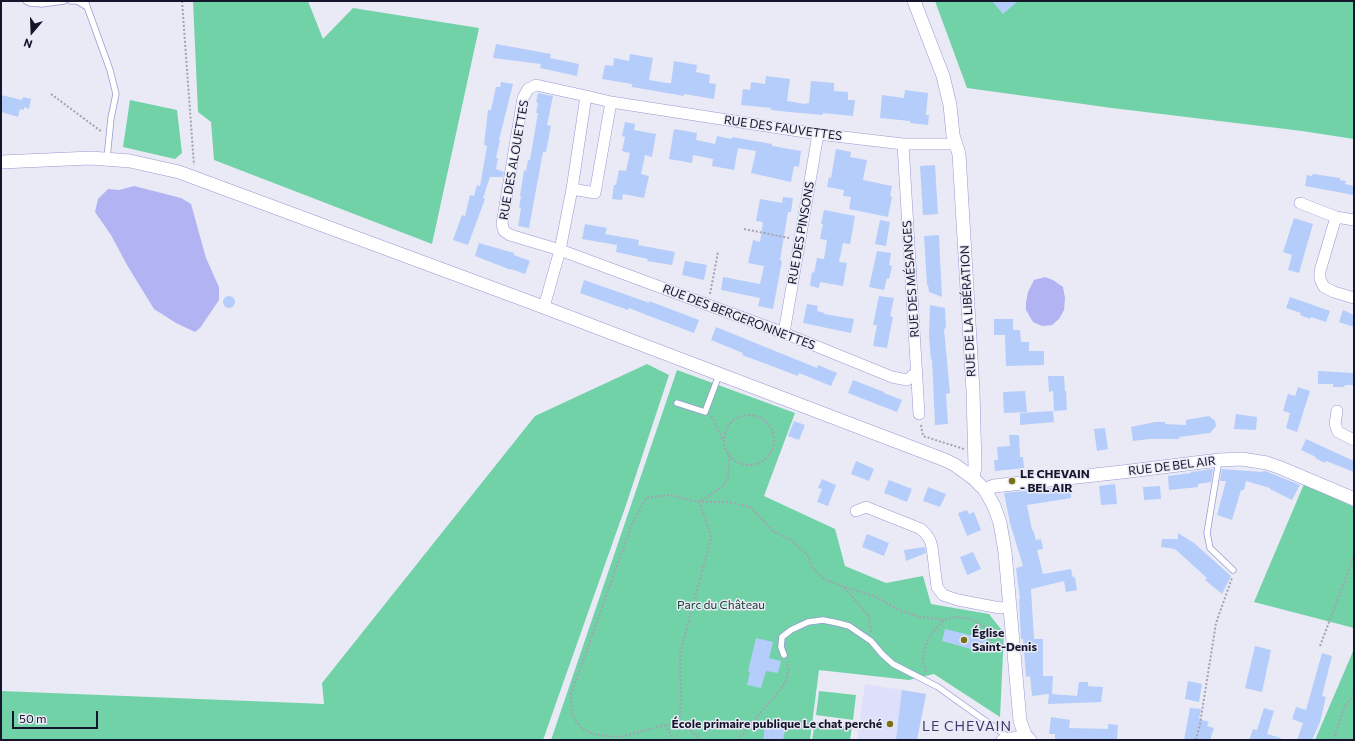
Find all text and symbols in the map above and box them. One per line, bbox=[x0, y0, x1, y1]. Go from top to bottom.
north arrow bbox=[12, 12, 52, 52]
text: N bbox=[22, 36, 34, 51]
street label: RUE DES ALOUETTES bbox=[496, 99, 532, 221]
street label: RUE DES FAUVETTES bbox=[723, 113, 843, 143]
street label: RUE DES PINSONS bbox=[785, 180, 817, 286]
street label: RUE DES MÉSANGES bbox=[900, 220, 922, 338]
street label: RUE DE LA LIBÉRATION bbox=[957, 245, 979, 377]
street label: RUE DES BERGERONNETTES bbox=[661, 281, 817, 353]
street label: RUE DE BEL AIR bbox=[1127, 453, 1217, 479]
place label: LE CHEVAIN - BEL AIR bbox=[1020, 467, 1090, 495]
marker: LE CHEVAIN - BEL AIR bbox=[1007, 476, 1017, 486]
park label: Parc du Château bbox=[677, 598, 765, 612]
place label: Église Saint-Denis bbox=[972, 626, 1037, 654]
marker: Église Saint-Denis bbox=[959, 635, 969, 645]
scale bar bbox=[14, 703, 100, 729]
text: 50 m bbox=[19, 711, 47, 725]
place label: École primaire publique Le chat perché bbox=[672, 717, 882, 731]
district label: LE CHEVAIN bbox=[922, 718, 1012, 734]
marker: École primaire publique Le chat perché bbox=[885, 719, 895, 729]

